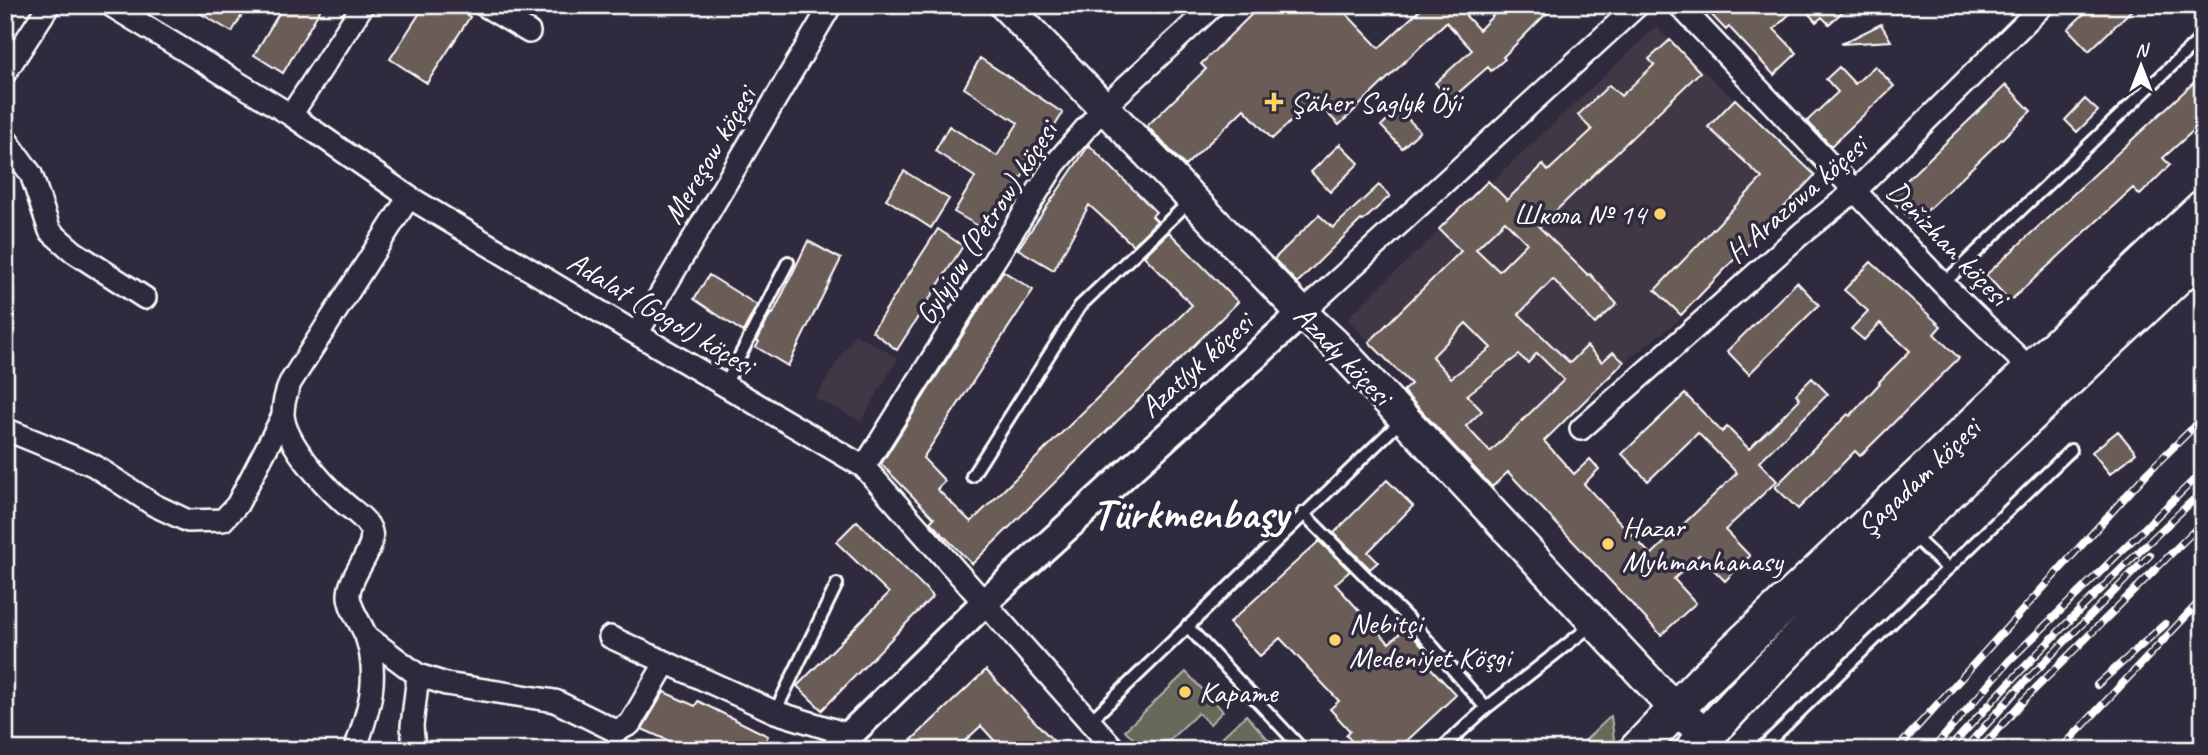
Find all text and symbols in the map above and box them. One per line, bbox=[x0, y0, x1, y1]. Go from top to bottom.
north arrow bbox=[2106, 32, 2176, 102]
text: N bbox=[2135, 38, 2150, 62]
street label: Mereşow köçesi bbox=[653, 77, 766, 230]
place label: Şäher Saglyk Öýi bbox=[1290, 83, 1464, 121]
marker: Şäher Saglyk Öýi bbox=[1264, 92, 1284, 112]
street label: Gylyjow (Petrow) köçesi bbox=[906, 112, 1068, 332]
street label: H Arazowa köçesi bbox=[1717, 125, 1877, 271]
street label: Deňizhan köçesi bbox=[1879, 172, 2020, 316]
place label: Школа № 14 bbox=[1514, 195, 1648, 233]
marker: Школа № 14 bbox=[1652, 206, 1668, 222]
street label: Adalat (Gogol) köçesi bbox=[561, 242, 764, 385]
street label: Azady köçesi bbox=[1286, 297, 1403, 416]
street label: Azatlyk köçesi bbox=[1131, 302, 1263, 426]
street label: Şagadam köçesi bbox=[1849, 407, 1991, 545]
district label: Türkmenbaşy bbox=[1092, 486, 1292, 541]
place label: Hazar Myhmanhanasy bbox=[1622, 508, 1784, 580]
marker: Hazar Myhmanhanasy bbox=[1600, 536, 1616, 552]
place label: Nebitçi Medeniýet Köşgi bbox=[1349, 604, 1514, 676]
marker: Nebitçi Medeniýet Köşgi bbox=[1327, 632, 1343, 648]
place label: Карате bbox=[1199, 673, 1280, 711]
marker: Карате bbox=[1177, 684, 1193, 700]

